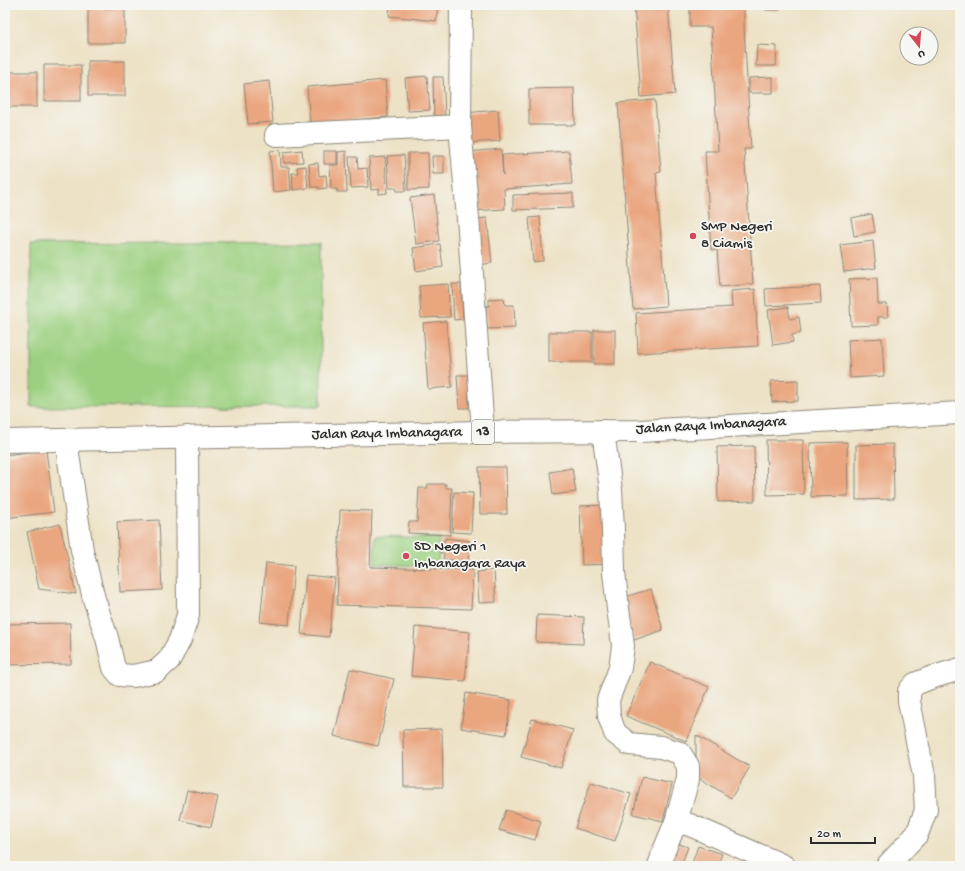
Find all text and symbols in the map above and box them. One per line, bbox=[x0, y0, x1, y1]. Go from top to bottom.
north arrow bbox=[899, 26, 939, 66]
text: U bbox=[916, 47, 926, 61]
place label: SMP Negeri 8 Ciamis bbox=[701, 218, 773, 253]
marker: SMP Negeri 8 Ciamis bbox=[688, 231, 698, 241]
street label: Jalan Raya Imbanagara bbox=[635, 413, 787, 439]
road number: 13 bbox=[472, 420, 494, 444]
street label: Jalan Raya Imbanagara bbox=[312, 424, 463, 444]
place label: SD Negeri 1 Imbanagara Raya bbox=[414, 538, 527, 573]
marker: SD Negeri 1 Imbanagara Raya bbox=[401, 551, 411, 561]
scale bar bbox=[811, 819, 875, 845]
text: 20 m bbox=[817, 828, 842, 842]

